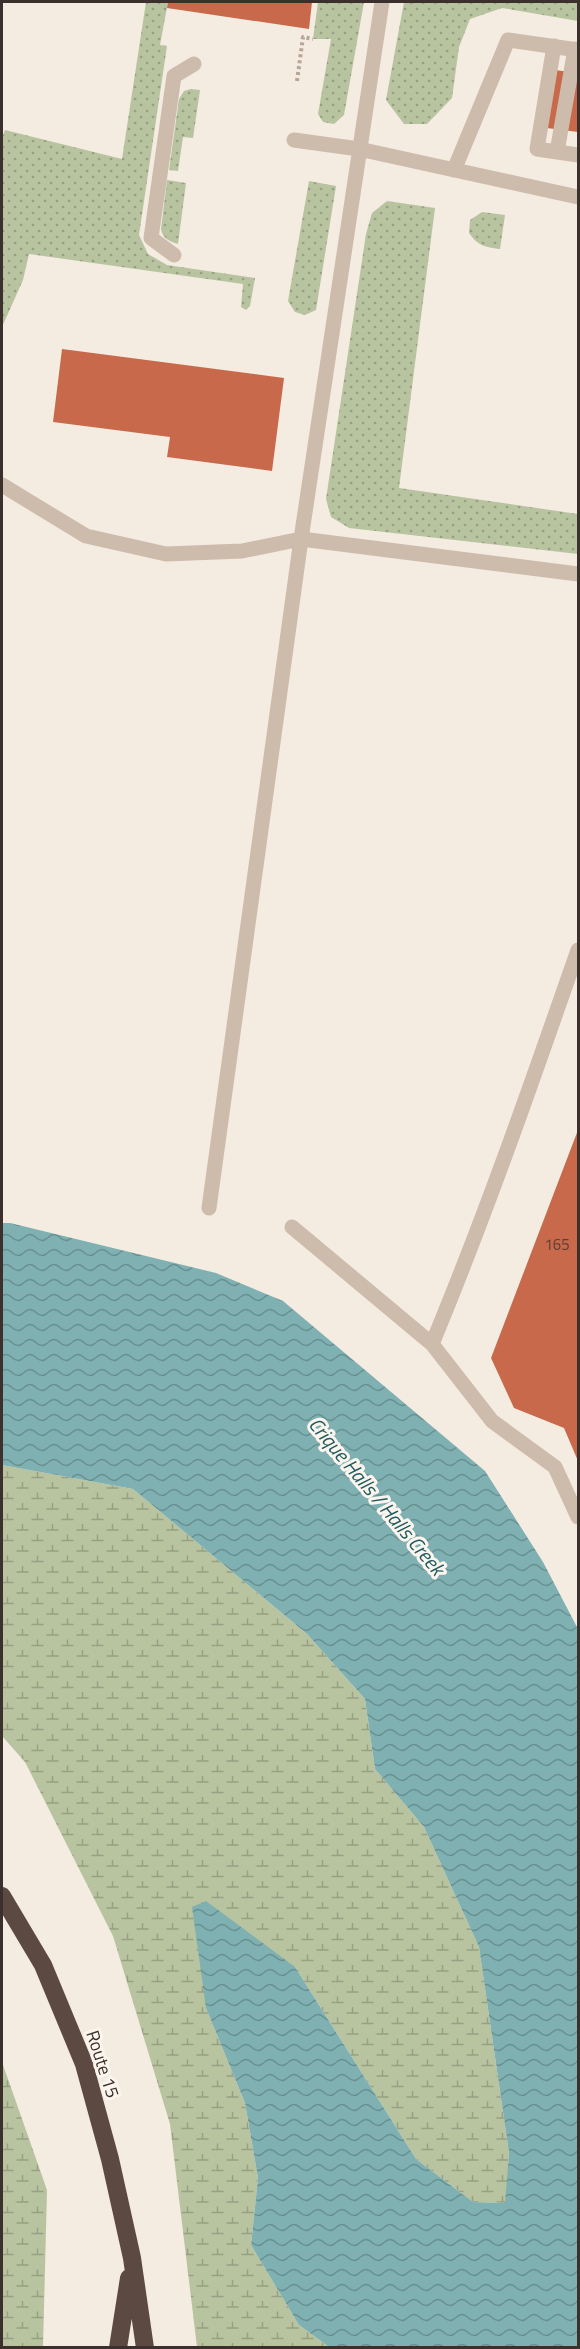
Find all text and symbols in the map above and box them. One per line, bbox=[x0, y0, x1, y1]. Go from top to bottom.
house number: 165 bbox=[544, 1233, 570, 1256]
water label: Crique Halls / Halls Creek bbox=[301, 1410, 454, 1584]
street label: Route 15 bbox=[79, 2027, 127, 2101]

